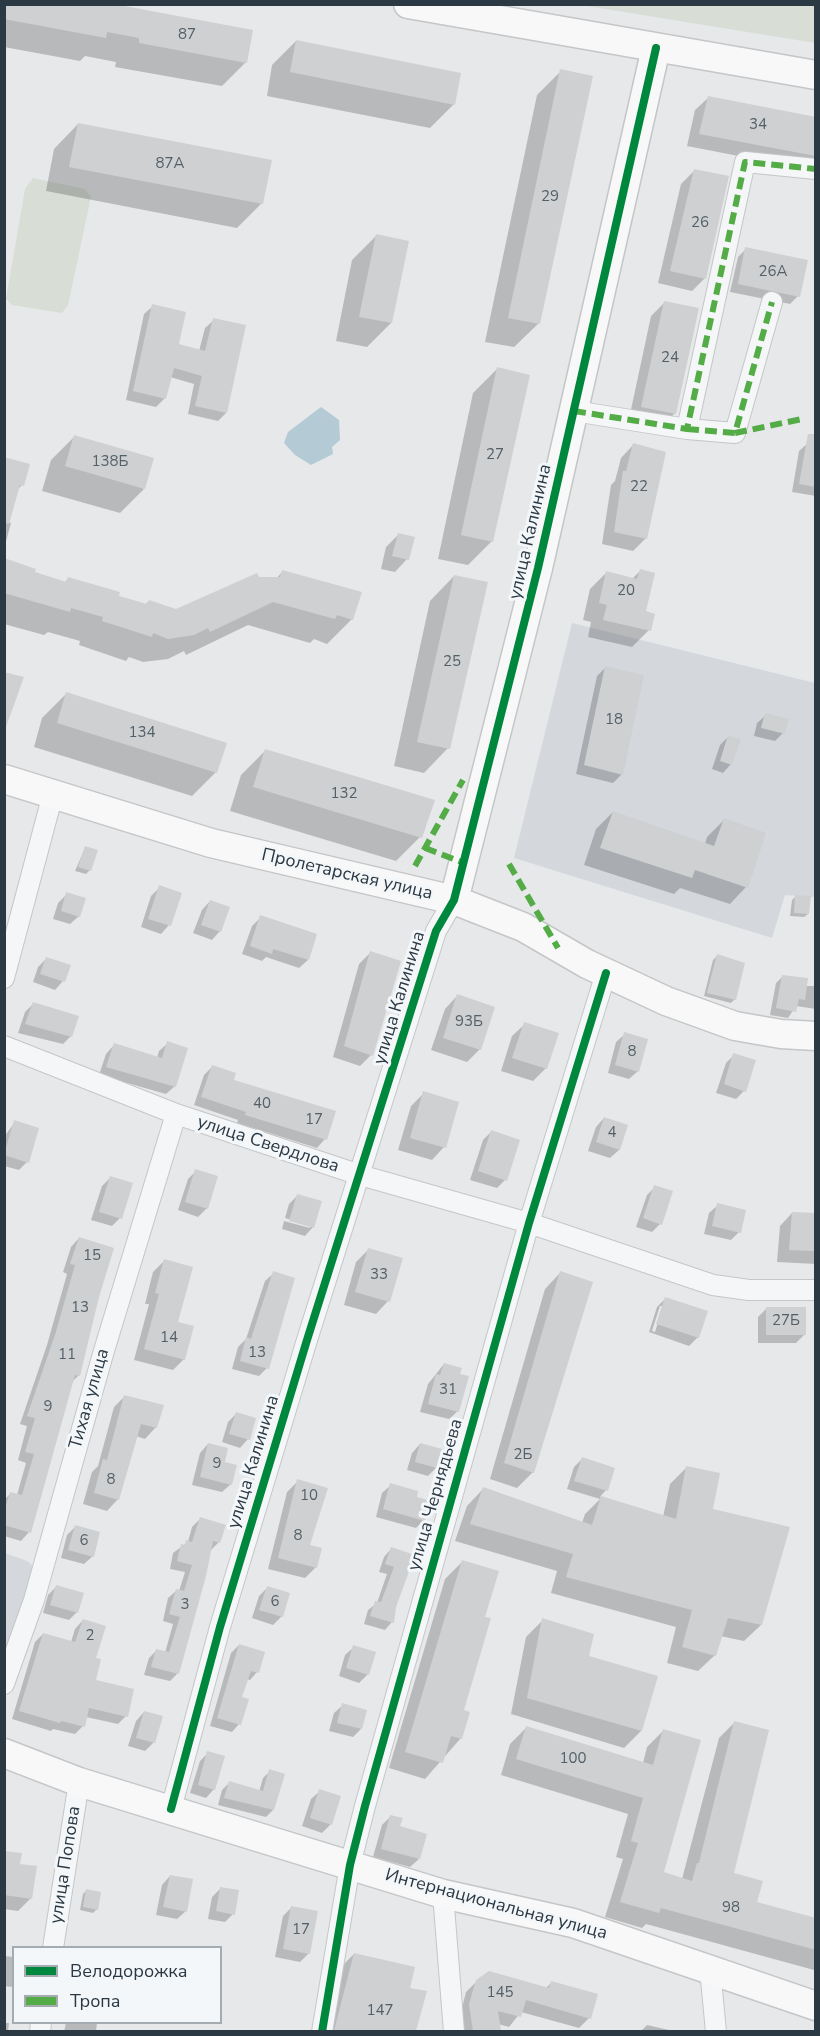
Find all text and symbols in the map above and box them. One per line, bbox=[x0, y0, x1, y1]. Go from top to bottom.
house number: 87 bbox=[178, 26, 196, 44]
house number: 34 bbox=[749, 116, 767, 134]
house number: 87А bbox=[156, 155, 184, 173]
house number: 29 bbox=[541, 188, 559, 206]
house number: 26 bbox=[691, 214, 709, 232]
house number: 26А bbox=[759, 263, 787, 281]
house number: 24 bbox=[661, 349, 679, 367]
house number: 27 bbox=[486, 446, 504, 464]
house number: 138Б bbox=[92, 453, 128, 471]
street label: улица Калинина bbox=[505, 462, 557, 602]
house number: 22 bbox=[630, 478, 648, 496]
house number: 20 bbox=[617, 582, 635, 600]
house number: 25 bbox=[443, 653, 461, 671]
house number: 18 bbox=[605, 711, 623, 729]
house number: 134 bbox=[129, 724, 155, 742]
house number: 132 bbox=[331, 785, 357, 803]
street label: Пролетарская улица bbox=[259, 845, 435, 905]
street label: улица Калинина bbox=[369, 929, 431, 1067]
house number: 93Б bbox=[455, 1013, 483, 1031]
house number: 8 bbox=[628, 1043, 636, 1061]
house number: 40 bbox=[253, 1095, 271, 1113]
house number: 17 bbox=[305, 1111, 323, 1129]
street label: улица Свердлова bbox=[194, 1112, 342, 1178]
house number: 4 bbox=[608, 1124, 616, 1142]
house number: 15 bbox=[83, 1247, 101, 1265]
house number: 33 bbox=[370, 1266, 388, 1284]
house number: 13 bbox=[71, 1299, 89, 1317]
house number: 27Б bbox=[772, 1312, 800, 1330]
house number: 14 bbox=[160, 1329, 178, 1347]
house number: 13 bbox=[248, 1344, 266, 1362]
house number: 11 bbox=[58, 1346, 76, 1364]
street label: Тихая улица bbox=[65, 1346, 115, 1452]
house number: 31 bbox=[439, 1381, 457, 1399]
street label: улица Калинина bbox=[223, 1393, 285, 1531]
house number: 9 bbox=[44, 1398, 52, 1416]
street label: улица Чернядьева bbox=[404, 1416, 468, 1574]
house number: 2Б bbox=[514, 1446, 532, 1464]
house number: 9 bbox=[213, 1455, 221, 1473]
house number: 8 bbox=[107, 1471, 115, 1489]
house number: 10 bbox=[300, 1487, 318, 1505]
house number: 8 bbox=[294, 1527, 302, 1545]
house number: 6 bbox=[80, 1532, 88, 1550]
house number: 6 bbox=[271, 1593, 279, 1611]
house number: 3 bbox=[181, 1596, 189, 1614]
house number: 2 bbox=[86, 1627, 94, 1645]
house number: 100 bbox=[560, 1750, 586, 1768]
street label: улица Попова bbox=[46, 1805, 86, 1925]
street label: Интернациональная улица bbox=[383, 1865, 609, 1945]
house number: 98 bbox=[722, 1899, 740, 1917]
house number: 17 bbox=[292, 1921, 310, 1939]
legend bbox=[12, 1946, 222, 2024]
text: Велодорожка bbox=[70, 1959, 187, 1983]
house number: 145 bbox=[487, 1984, 513, 2002]
text: Тропа bbox=[70, 1989, 121, 2013]
house number: 147 bbox=[367, 2002, 393, 2020]

